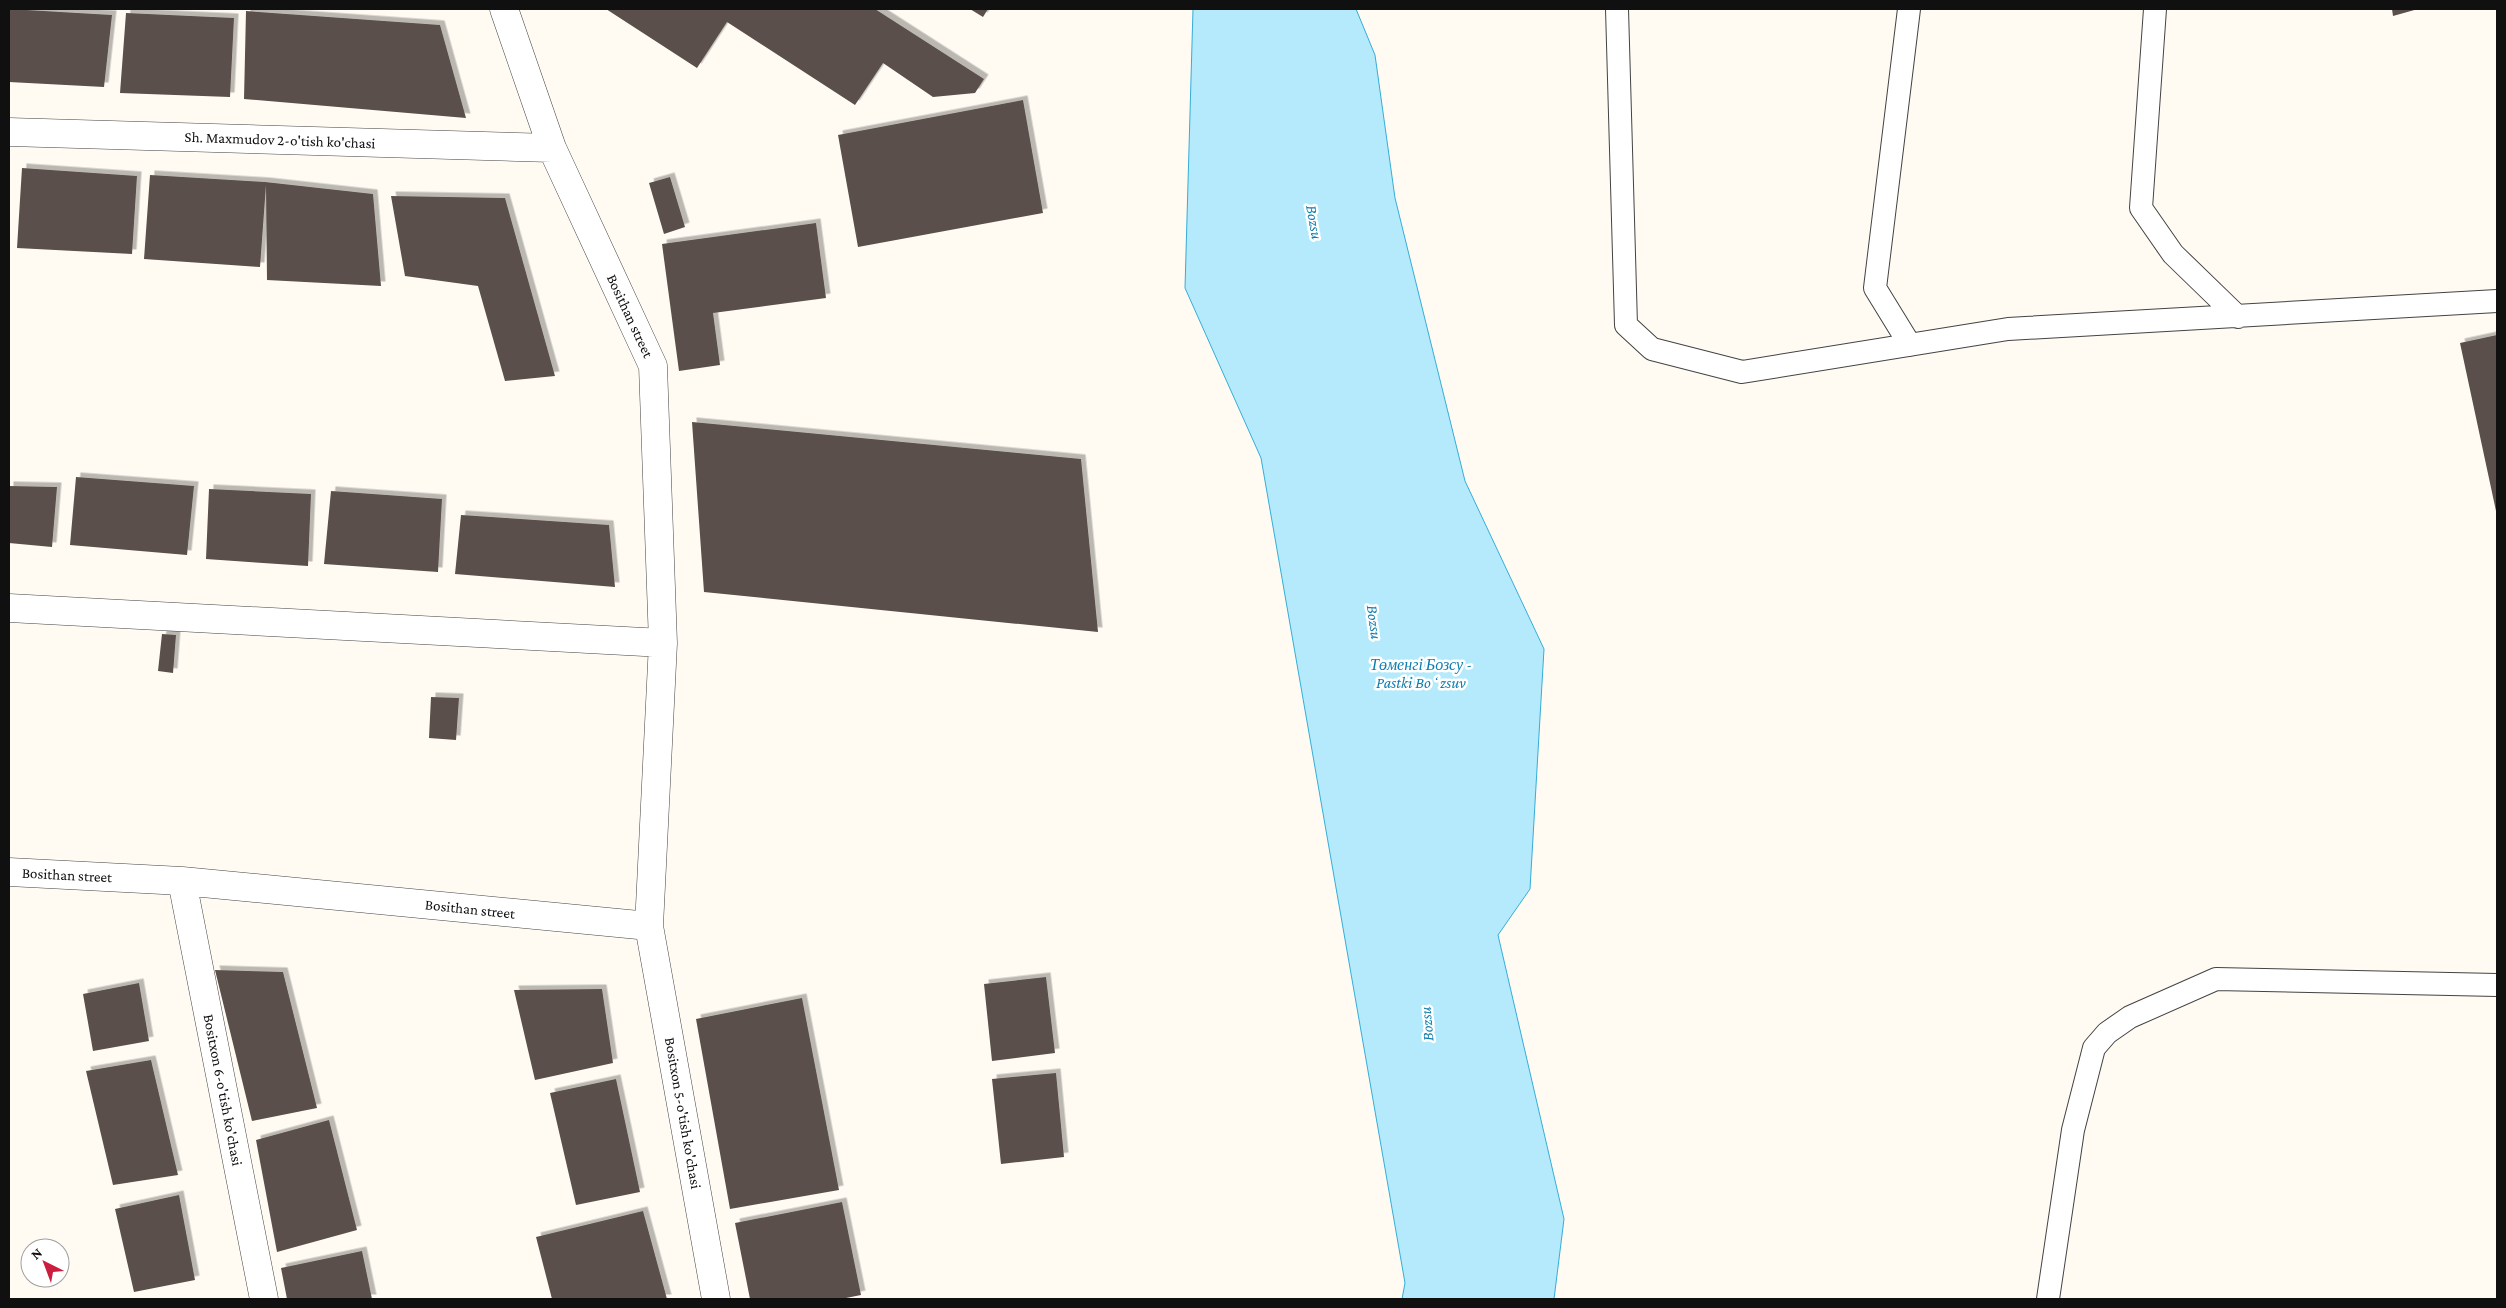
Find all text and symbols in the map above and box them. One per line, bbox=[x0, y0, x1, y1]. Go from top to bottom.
street label: Sh. Maxmudov 2-o'tish ko'chasi bbox=[184, 129, 376, 151]
water label: Bozsu bbox=[1303, 204, 1326, 241]
street label: Bosithan street bbox=[604, 272, 657, 361]
water label: Bozsu bbox=[1364, 604, 1385, 640]
water label: Төменгі Бозсу - Pastki Boʻzsuv bbox=[1370, 656, 1472, 691]
street label: Bosithan street bbox=[21, 865, 114, 885]
street label: Bosithan street bbox=[424, 896, 517, 922]
water label: Bozsu bbox=[1417, 1006, 1436, 1042]
street label: Bositxon 6-o'tish ko'chasi bbox=[200, 1013, 246, 1167]
street label: Bositxon 5-o'tish ko'chasi bbox=[662, 1036, 704, 1190]
north arrow bbox=[20, 1238, 70, 1288]
text: N bbox=[27, 1244, 46, 1262]

